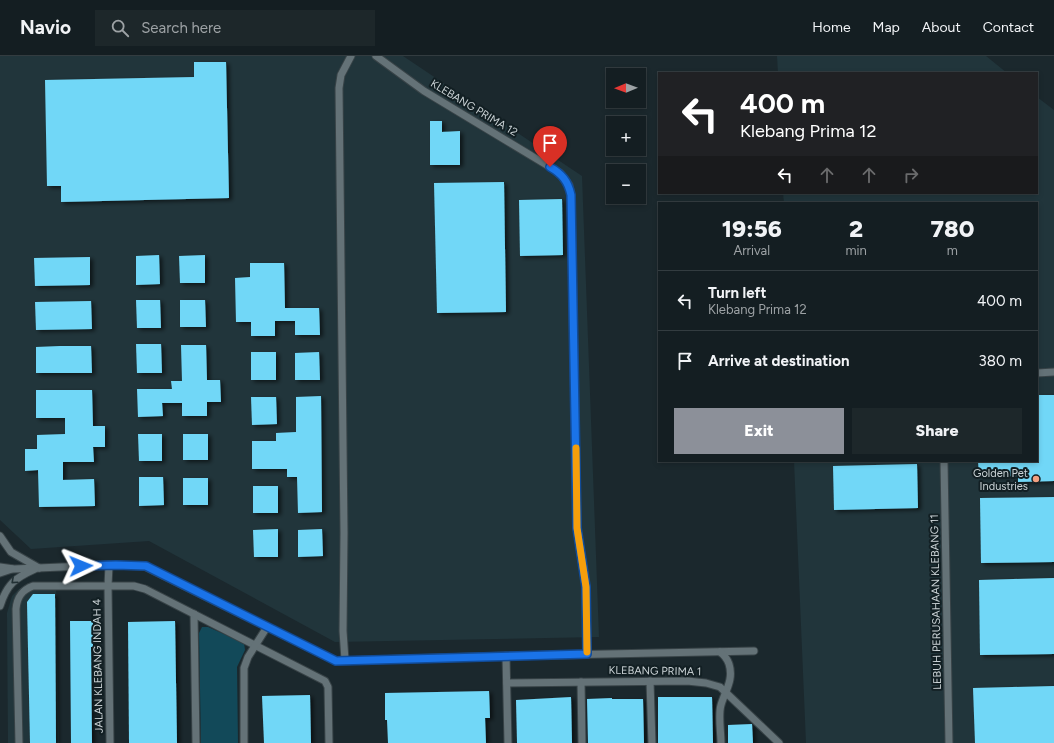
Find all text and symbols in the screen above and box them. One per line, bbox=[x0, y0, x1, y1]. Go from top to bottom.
search box bbox=[95, 10, 375, 46]
text: Navio bbox=[20, 16, 71, 39]
icon: search bbox=[109, 17, 131, 39]
text: Search here bbox=[141, 19, 221, 37]
text: Home bbox=[812, 19, 851, 36]
text: Map bbox=[873, 19, 900, 36]
text: About bbox=[922, 19, 961, 36]
text: Contact bbox=[983, 19, 1034, 36]
north arrow bbox=[606, 68, 646, 108]
map controls bbox=[606, 68, 646, 204]
street label: KLEBANG PRIMA 12 bbox=[428, 77, 520, 139]
text: 400 m bbox=[740, 86, 825, 120]
icon: left bbox=[674, 88, 726, 140]
button: + bbox=[606, 116, 646, 156]
text: Klebang Prima 12 bbox=[740, 120, 877, 142]
pin bbox=[533, 126, 567, 167]
icon: arrive bbox=[539, 132, 561, 154]
button: − bbox=[606, 164, 646, 204]
icon: left bbox=[774, 164, 796, 186]
icon: ahead bbox=[816, 164, 838, 186]
icon: ahead bbox=[858, 164, 880, 186]
icon: right bbox=[900, 164, 922, 186]
text: 19:56 bbox=[722, 214, 782, 243]
text: 2 bbox=[849, 214, 863, 243]
text: 780 bbox=[930, 214, 974, 243]
text: Arrival bbox=[733, 243, 770, 258]
text: min bbox=[845, 243, 867, 258]
text: m bbox=[947, 243, 958, 258]
text: Turn left bbox=[708, 284, 766, 302]
icon: left bbox=[674, 290, 696, 312]
text: 400 m bbox=[977, 292, 1022, 310]
text: Klebang Prima 12 bbox=[708, 302, 807, 317]
icon: arrive bbox=[674, 350, 696, 372]
text: Arrive at destination bbox=[708, 352, 849, 370]
text: 380 m bbox=[979, 352, 1022, 370]
button: Exit bbox=[674, 408, 844, 454]
button: Share bbox=[852, 408, 1022, 454]
place label: Golden Pet Industries bbox=[973, 467, 1028, 493]
marker: Golden Pet Industries bbox=[1031, 474, 1041, 484]
street label: LEBUH PERUSAHAAN KLEBANG 11 bbox=[928, 514, 944, 690]
position arrow bbox=[60, 545, 102, 587]
one-way arrow bbox=[11, 577, 19, 584]
street label: JALAN KLEBANG INDAH 4 bbox=[90, 598, 106, 733]
street label: KLEBANG PRIMA 1 bbox=[608, 664, 702, 678]

